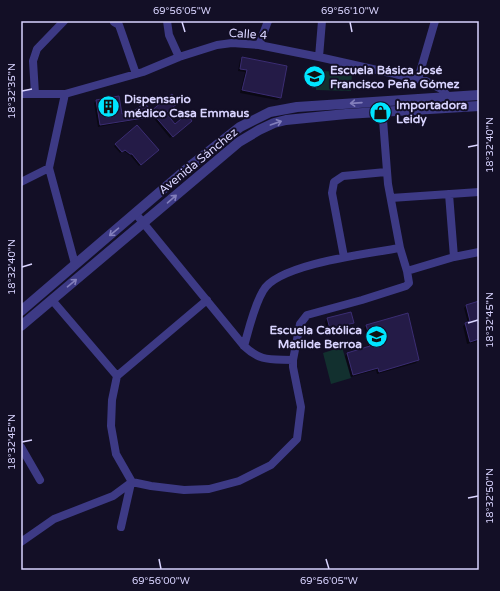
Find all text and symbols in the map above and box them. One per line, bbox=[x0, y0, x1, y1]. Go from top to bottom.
text: 69°56'05"W bbox=[153, 5, 211, 17]
text: 69°56'10"W bbox=[321, 5, 379, 17]
street label: Calle 4 bbox=[228, 26, 268, 42]
text: 18°32'35"N bbox=[6, 63, 18, 119]
place label: Escuela Básica José Francisco Peña Gómez bbox=[330, 63, 460, 91]
school or university icon: Escuela Básica José Francisco Peña Gómez bbox=[301, 64, 327, 90]
place label: Dispensario médico Casa Emmaus bbox=[124, 92, 249, 120]
building icon: Dispensario médico Casa Emmaus bbox=[96, 93, 122, 119]
place label: Importadora Leidy bbox=[396, 98, 468, 127]
one-way arrow bbox=[350, 99, 363, 106]
shop icon: Importadora Leidy bbox=[368, 99, 394, 125]
text: 18°32'40"N bbox=[484, 117, 496, 173]
one-way arrow bbox=[270, 119, 283, 126]
street label: Avenida Sánchez bbox=[156, 125, 240, 197]
one-way arrow bbox=[166, 194, 177, 203]
one-way arrow bbox=[109, 227, 120, 236]
text: 18°32'40"N bbox=[6, 239, 18, 295]
one-way arrow bbox=[67, 278, 78, 287]
text: 18°32'45"N bbox=[484, 292, 496, 348]
place label: Escuela Católica Matilde Berroa bbox=[269, 323, 362, 351]
school or university icon: Escuela Católica Matilde Berroa bbox=[364, 324, 390, 350]
text: 18°32'45"N bbox=[6, 414, 18, 470]
text: 18°32'50"N bbox=[484, 468, 496, 524]
text: 69°56'00"W bbox=[132, 575, 190, 587]
text: 69°56'05"W bbox=[300, 575, 358, 587]

